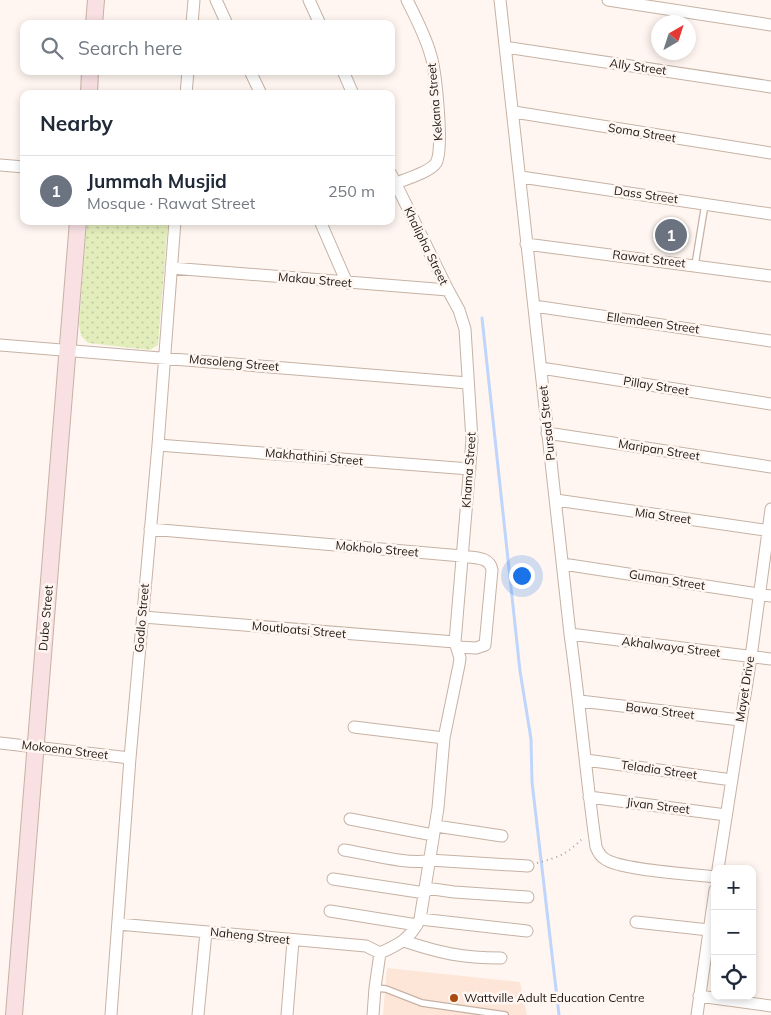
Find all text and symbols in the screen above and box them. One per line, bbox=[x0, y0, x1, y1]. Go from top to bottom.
north arrow bbox=[651, 15, 696, 60]
search box bbox=[20, 20, 395, 75]
icon: search bbox=[38, 34, 66, 62]
text: Search here bbox=[78, 36, 182, 60]
street label: Ally Street bbox=[609, 55, 667, 78]
street label: Kekana Street bbox=[424, 63, 445, 141]
text: Nearby bbox=[40, 110, 113, 136]
street label: Soma Street bbox=[607, 120, 677, 145]
text: Jummah Musjid bbox=[87, 169, 227, 193]
text: 1 bbox=[51, 181, 61, 201]
text: 250 m bbox=[328, 181, 375, 201]
street label: Dass Street bbox=[613, 183, 679, 206]
text: Mosque · Rawat Street bbox=[87, 193, 255, 213]
street label: Khalipha Street bbox=[401, 204, 452, 287]
pin: 1 bbox=[655, 216, 687, 254]
street label: Rawat Street bbox=[612, 247, 686, 270]
street label: Makau Street bbox=[277, 269, 353, 290]
street label: Ellemdeen Street bbox=[606, 309, 700, 336]
street label: Masoleng Street bbox=[188, 351, 280, 374]
street label: Pillay Street bbox=[622, 373, 690, 398]
street label: Pursad Street bbox=[535, 385, 558, 461]
street label: Khama Street bbox=[458, 432, 479, 508]
street label: Maripan Street bbox=[617, 436, 701, 463]
street label: Makhathini Street bbox=[264, 445, 364, 468]
street label: Mia Street bbox=[634, 504, 692, 527]
street label: Mokholo Street bbox=[335, 537, 419, 560]
your location bbox=[509, 563, 535, 589]
street label: Guman Street bbox=[628, 566, 706, 593]
street label: Godlo Street bbox=[131, 583, 152, 653]
street label: Dube Street bbox=[35, 584, 56, 651]
street label: Moutloatsi Street bbox=[251, 618, 347, 641]
street label: Akhalwaya Street bbox=[621, 633, 721, 660]
street label: Mayet Drive bbox=[732, 655, 757, 723]
street label: Bawa Street bbox=[625, 699, 695, 722]
street label: Mokoena Street bbox=[21, 737, 109, 762]
street label: Teladia Street bbox=[620, 757, 698, 782]
street label: Jivan Street bbox=[626, 794, 691, 817]
map controls bbox=[711, 865, 756, 1000]
button: + bbox=[711, 865, 756, 910]
button: − bbox=[711, 910, 756, 955]
street label: Naheng Street bbox=[209, 924, 291, 947]
button: locate bbox=[711, 955, 756, 1000]
place label: Wattville Adult Education Centre bbox=[464, 990, 645, 1005]
marker: Wattville Adult Education Centre bbox=[448, 992, 460, 1004]

